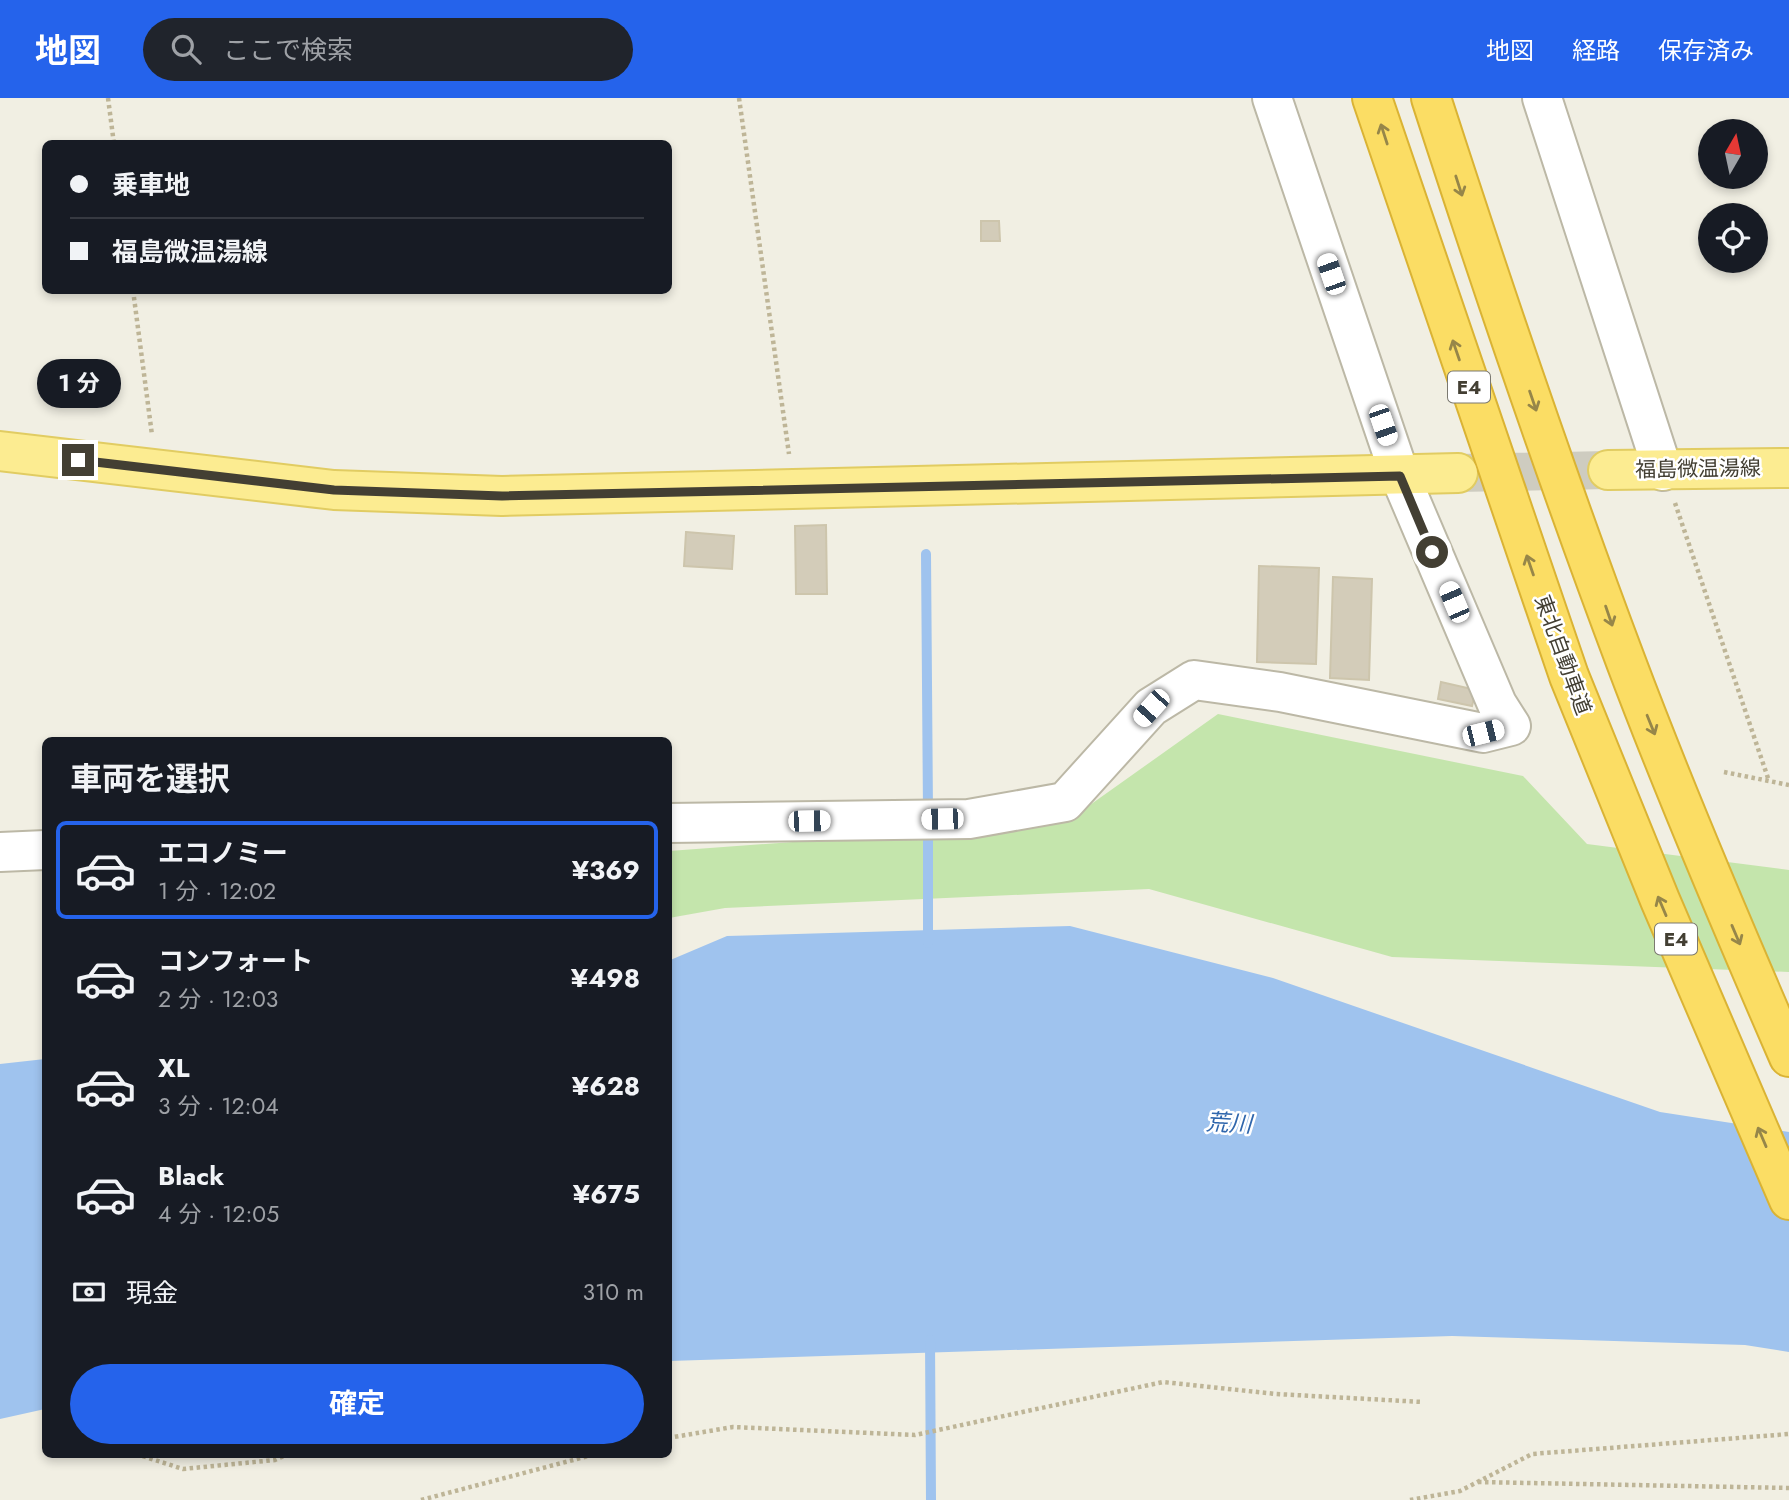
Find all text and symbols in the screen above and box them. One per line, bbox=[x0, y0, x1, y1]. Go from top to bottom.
search box bbox=[143, 18, 633, 81]
text: 地図 bbox=[35, 27, 101, 74]
icon: search bbox=[167, 30, 205, 68]
text: ここで検索 bbox=[223, 31, 353, 69]
text: 地図 bbox=[1486, 33, 1534, 68]
text: 経路 bbox=[1572, 33, 1620, 68]
text: 保存済み bbox=[1658, 33, 1754, 68]
north arrow bbox=[1698, 119, 1768, 189]
map controls bbox=[1698, 119, 1768, 273]
one-way arrow bbox=[1377, 124, 1389, 146]
text: 乗車地 bbox=[112, 166, 190, 204]
one-way arrow bbox=[1454, 175, 1467, 197]
button: locate bbox=[1698, 203, 1768, 273]
text: 福島微温湯線 bbox=[112, 233, 268, 271]
car bbox=[1315, 251, 1348, 297]
one-way arrow bbox=[1449, 339, 1461, 361]
callout: 1 分 bbox=[36, 358, 120, 408]
text: 1 分 bbox=[58, 366, 100, 400]
road number: E4 bbox=[1448, 372, 1490, 402]
one-way arrow bbox=[1528, 390, 1541, 412]
car bbox=[1367, 402, 1400, 448]
route end bbox=[62, 444, 94, 476]
street label: 福島微温湯線 bbox=[1635, 453, 1761, 485]
route start bbox=[1416, 536, 1448, 568]
one-way arrow bbox=[1523, 554, 1536, 576]
car bbox=[1437, 579, 1472, 625]
street label: 東北自動車道 bbox=[1527, 591, 1599, 719]
one-way arrow bbox=[1604, 604, 1616, 626]
car bbox=[1130, 685, 1173, 731]
one-way arrow bbox=[1645, 713, 1658, 735]
car bbox=[1461, 718, 1506, 748]
text: 車両を選択 bbox=[70, 756, 230, 802]
car bbox=[921, 808, 964, 830]
car bbox=[788, 810, 831, 832]
text: エコノミー bbox=[158, 834, 288, 872]
icon: car bbox=[74, 839, 137, 902]
text: ¥369 bbox=[572, 851, 640, 889]
text: 1 分 · 12:02 bbox=[158, 874, 276, 908]
one-way arrow bbox=[1655, 896, 1668, 917]
road number: E4 bbox=[1655, 924, 1697, 954]
one-way arrow bbox=[1730, 924, 1743, 945]
text: コンフォート bbox=[158, 942, 313, 980]
icon: car bbox=[74, 947, 137, 1010]
text: ¥498 bbox=[571, 959, 640, 997]
text: 2 分 · 12:03 bbox=[158, 982, 278, 1016]
text: XL bbox=[158, 1049, 190, 1087]
icon: car bbox=[74, 1055, 137, 1118]
text: ¥628 bbox=[572, 1067, 640, 1105]
text: 3 分 · 12:04 bbox=[158, 1089, 279, 1123]
water label: 荒川 bbox=[1205, 1105, 1256, 1141]
one-way arrow bbox=[1755, 1127, 1768, 1148]
text: Black bbox=[158, 1157, 224, 1195]
icon: car bbox=[74, 1163, 137, 1226]
text: ¥675 bbox=[573, 1175, 640, 1213]
text: 4 分 · 12:05 bbox=[158, 1197, 279, 1231]
icon: cash bbox=[70, 1273, 108, 1311]
text: 現金 bbox=[126, 1274, 178, 1312]
text: 310 m bbox=[582, 1275, 644, 1309]
button: 確定 bbox=[70, 1364, 644, 1444]

